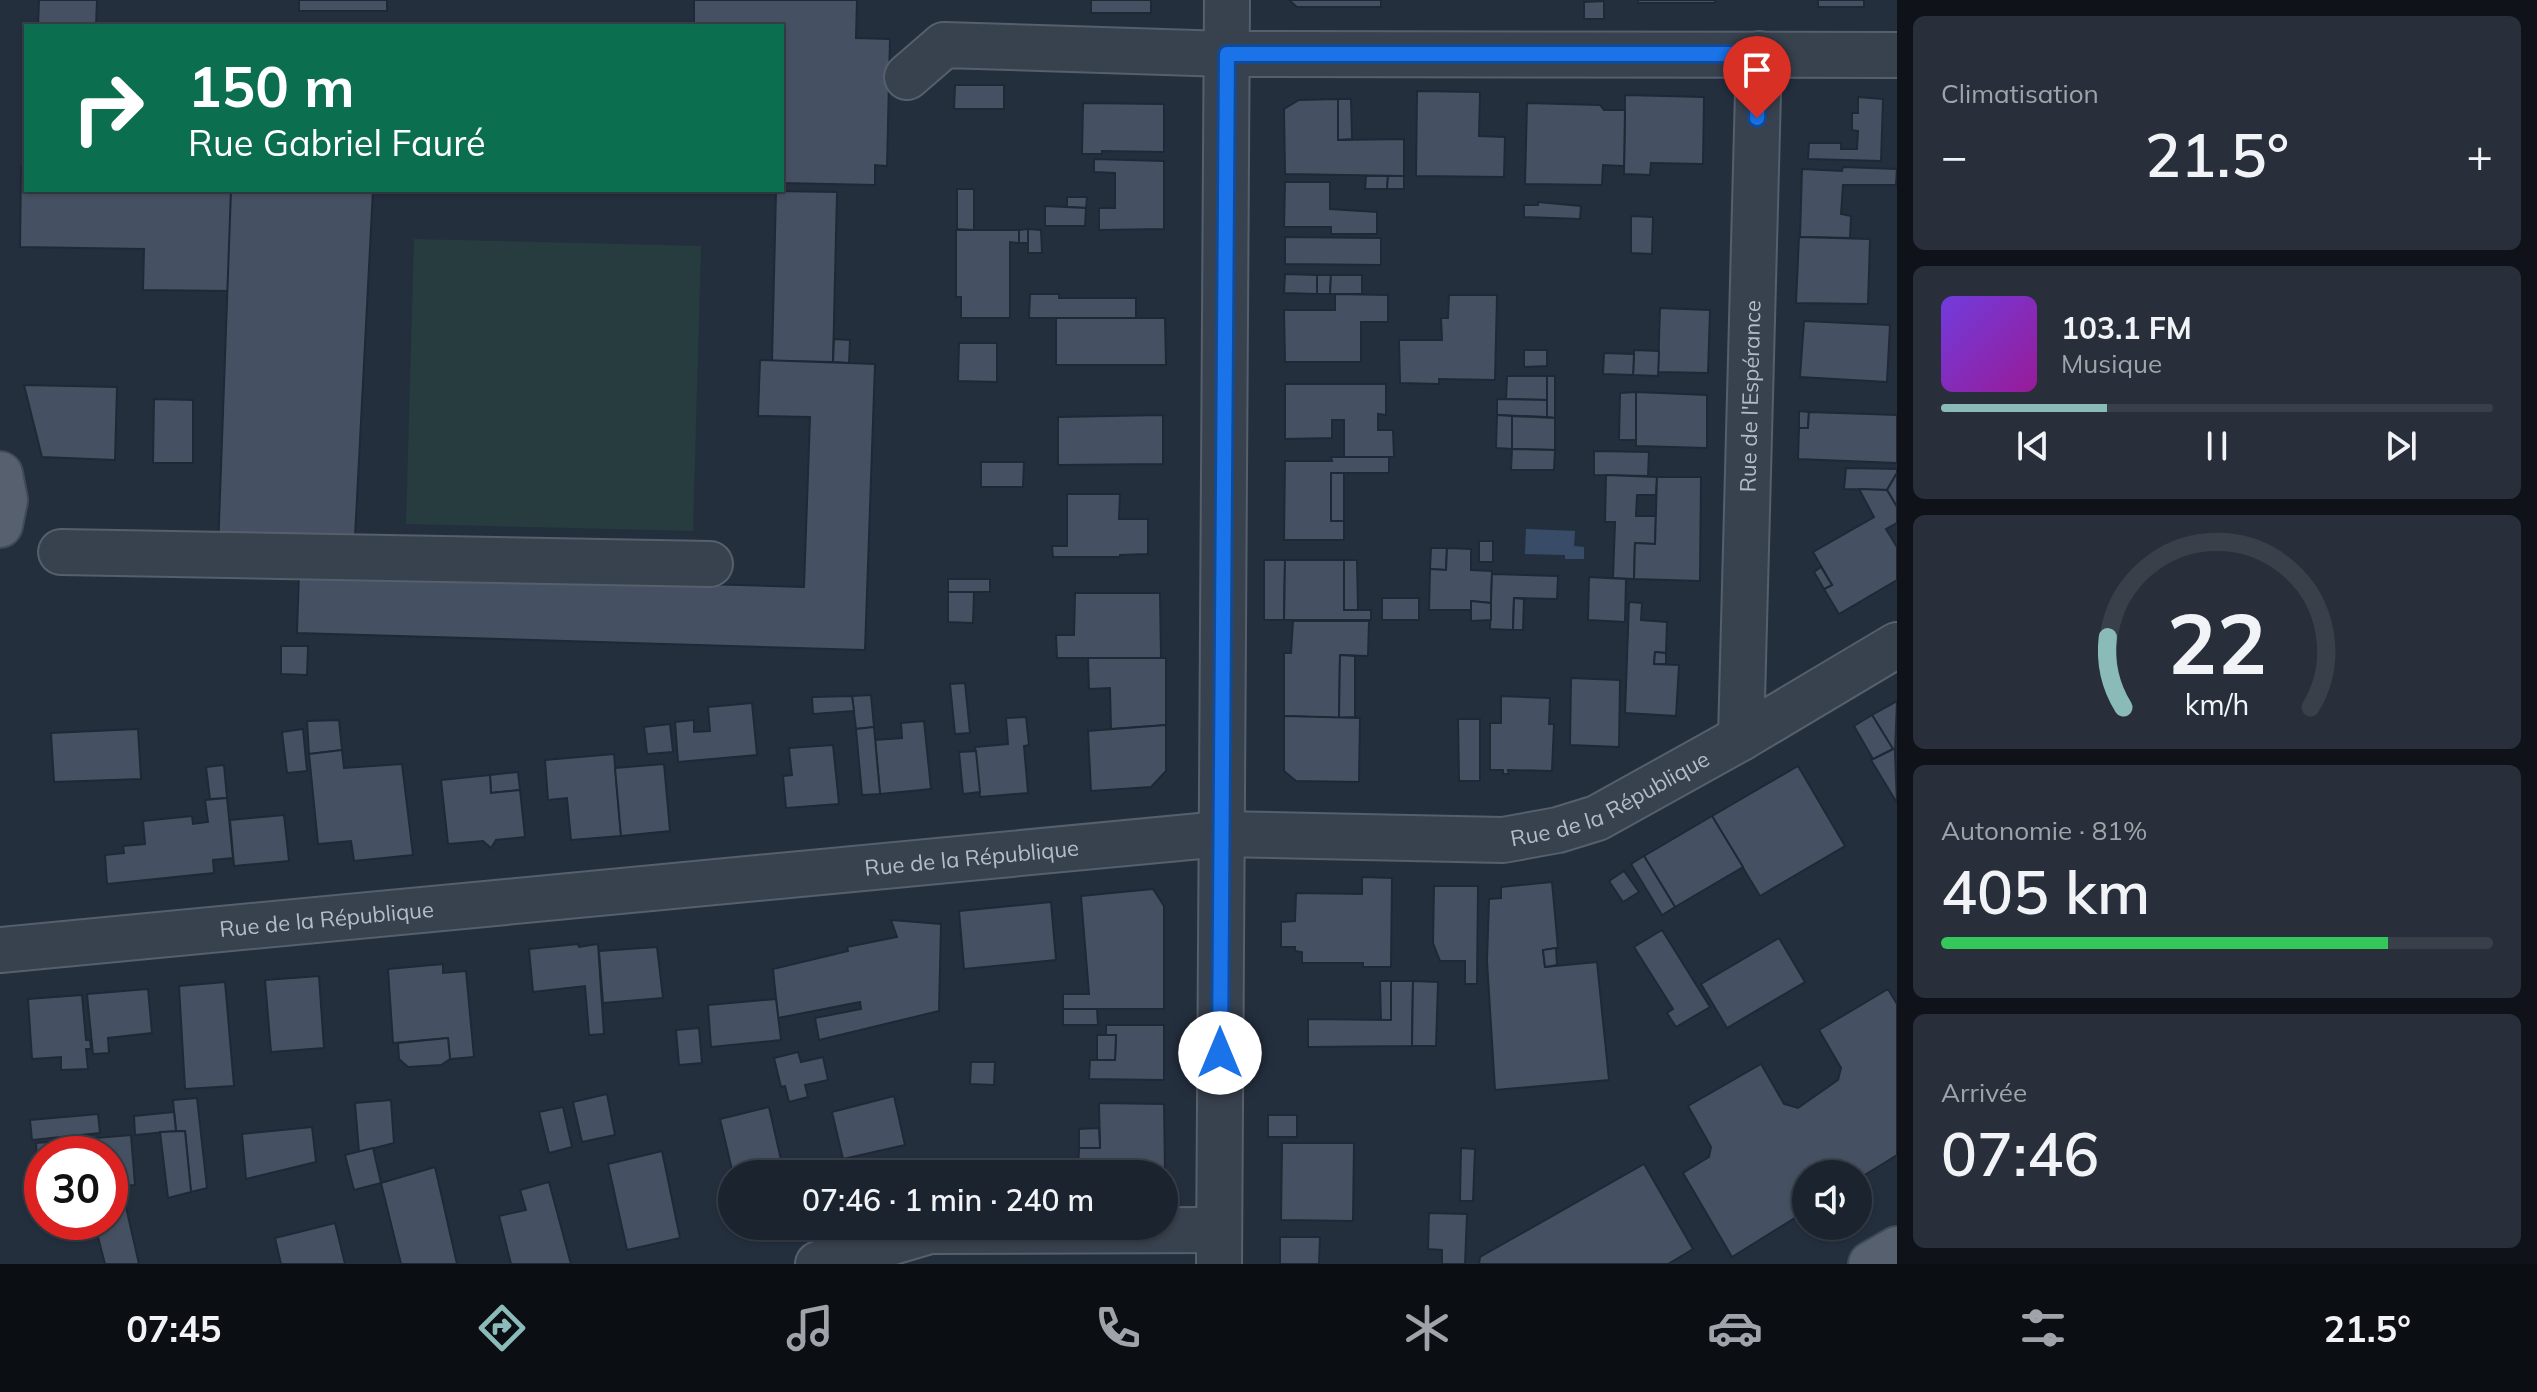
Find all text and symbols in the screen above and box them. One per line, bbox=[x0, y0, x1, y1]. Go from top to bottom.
pin bbox=[1723, 36, 1791, 118]
icon: arrive bbox=[1735, 48, 1779, 92]
text: 150 m bbox=[188, 51, 355, 121]
icon: right bbox=[56, 56, 160, 160]
text: Climatisation bbox=[1941, 77, 2099, 110]
text: 21.5° bbox=[2145, 117, 2289, 192]
text: Rue Gabriel Fauré bbox=[188, 120, 486, 165]
text: − bbox=[1941, 128, 1967, 183]
text: + bbox=[2467, 128, 2493, 183]
street label: Rue de l'Espérance bbox=[1733, 300, 1767, 493]
text: 103.1 FM bbox=[2061, 309, 2192, 347]
text: Musique bbox=[2061, 347, 2162, 380]
icon: previous bbox=[2011, 424, 2055, 468]
icon: pause bbox=[2195, 424, 2239, 468]
icon: next bbox=[2379, 424, 2423, 468]
text: 22 bbox=[2167, 590, 2267, 695]
text: km/h bbox=[2185, 686, 2249, 722]
street label: Rue de la République bbox=[1508, 744, 1714, 852]
text: Autonomie · 81% bbox=[1941, 814, 2147, 847]
street label: Rue de la République bbox=[863, 834, 1080, 882]
text: 405 km bbox=[1941, 854, 2150, 929]
street label: Rue de la République bbox=[218, 895, 435, 943]
position arrow bbox=[1178, 1011, 1262, 1095]
text: Arrivée bbox=[1941, 1076, 2027, 1109]
text: 07:46 bbox=[1941, 1116, 2099, 1191]
speed limit sign: 30 bbox=[24, 1136, 128, 1240]
map controls bbox=[1792, 1160, 1872, 1240]
button: sound bbox=[1792, 1160, 1872, 1240]
text: 07:46 · 1 min · 240 m bbox=[802, 1181, 1094, 1219]
icon: directions bbox=[474, 1300, 530, 1356]
icon: music bbox=[782, 1300, 838, 1356]
icon: phone bbox=[1090, 1300, 1146, 1356]
icon: climate bbox=[1399, 1300, 1455, 1356]
icon: car bbox=[1707, 1300, 1763, 1356]
icon: filters bbox=[2015, 1300, 2071, 1356]
text: 07:45 bbox=[126, 1306, 221, 1351]
text: 21.5° bbox=[2323, 1306, 2411, 1351]

